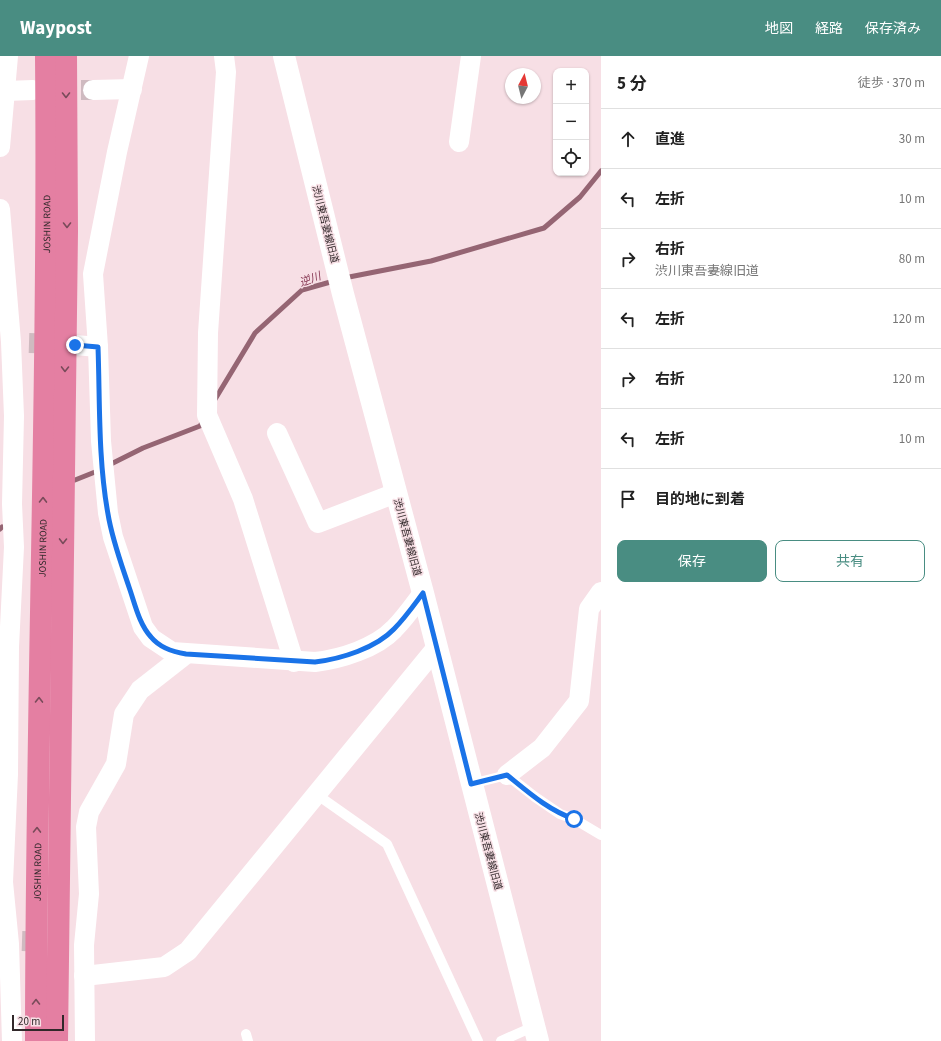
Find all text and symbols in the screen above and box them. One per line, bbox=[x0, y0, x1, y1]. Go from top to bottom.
text: Waypost bbox=[20, 15, 92, 42]
text: 地図 bbox=[765, 19, 793, 39]
text: 経路 bbox=[815, 19, 843, 39]
text: 保存済み bbox=[865, 19, 921, 39]
north arrow bbox=[505, 68, 541, 104]
map controls bbox=[553, 68, 589, 176]
button: + bbox=[553, 68, 589, 104]
text: 5 分 bbox=[617, 72, 646, 96]
text: 徒歩 · 370 m bbox=[858, 74, 925, 92]
one-way arrow bbox=[62, 92, 70, 98]
button: − bbox=[553, 104, 589, 140]
icon: ahead bbox=[617, 128, 639, 150]
text: 直進 bbox=[655, 129, 685, 150]
text: 30 m bbox=[899, 130, 925, 148]
button: locate bbox=[553, 140, 589, 176]
street label: 渋川東吾妻線旧道 bbox=[309, 184, 341, 265]
icon: left bbox=[617, 188, 639, 210]
text: 左折 bbox=[655, 189, 685, 210]
text: 10 m bbox=[899, 190, 925, 208]
street label: JOSHIN ROAD bbox=[40, 195, 54, 253]
one-way arrow bbox=[63, 222, 71, 228]
text: 右折 bbox=[655, 239, 685, 260]
icon: right bbox=[617, 248, 639, 270]
text: 80 m bbox=[899, 250, 925, 268]
text: 渋川東吾妻線旧道 bbox=[655, 262, 759, 280]
water label: 逆川 bbox=[297, 268, 324, 290]
icon: left bbox=[617, 308, 639, 330]
text: 左折 bbox=[655, 309, 685, 330]
text: 120 m bbox=[892, 310, 925, 328]
route end bbox=[66, 336, 84, 354]
one-way arrow bbox=[61, 366, 69, 372]
icon: right bbox=[617, 368, 639, 390]
text: 右折 bbox=[655, 369, 685, 390]
text: 120 m bbox=[892, 370, 925, 388]
icon: left bbox=[617, 428, 639, 450]
text: 左折 bbox=[655, 429, 685, 450]
text: 10 m bbox=[899, 430, 925, 448]
icon: arrive bbox=[617, 488, 639, 510]
text: 目的地に到着 bbox=[655, 489, 745, 510]
one-way arrow bbox=[39, 497, 47, 503]
street label: 渋川東吾妻線旧道 bbox=[390, 497, 424, 578]
street label: JOSHIN ROAD bbox=[36, 519, 51, 577]
one-way arrow bbox=[59, 538, 67, 544]
button: 保存 bbox=[617, 540, 767, 582]
button: 共有 bbox=[775, 540, 925, 582]
one-way arrow bbox=[35, 697, 43, 703]
route start bbox=[565, 810, 583, 828]
street label: 渋川東吾妻線旧道 bbox=[471, 811, 505, 892]
one-way arrow bbox=[33, 827, 41, 833]
street label: JOSHIN ROAD bbox=[31, 843, 45, 901]
one-way arrow bbox=[32, 999, 40, 1005]
scale bar bbox=[12, 1013, 64, 1032]
text: 20 m bbox=[18, 1014, 40, 1029]

